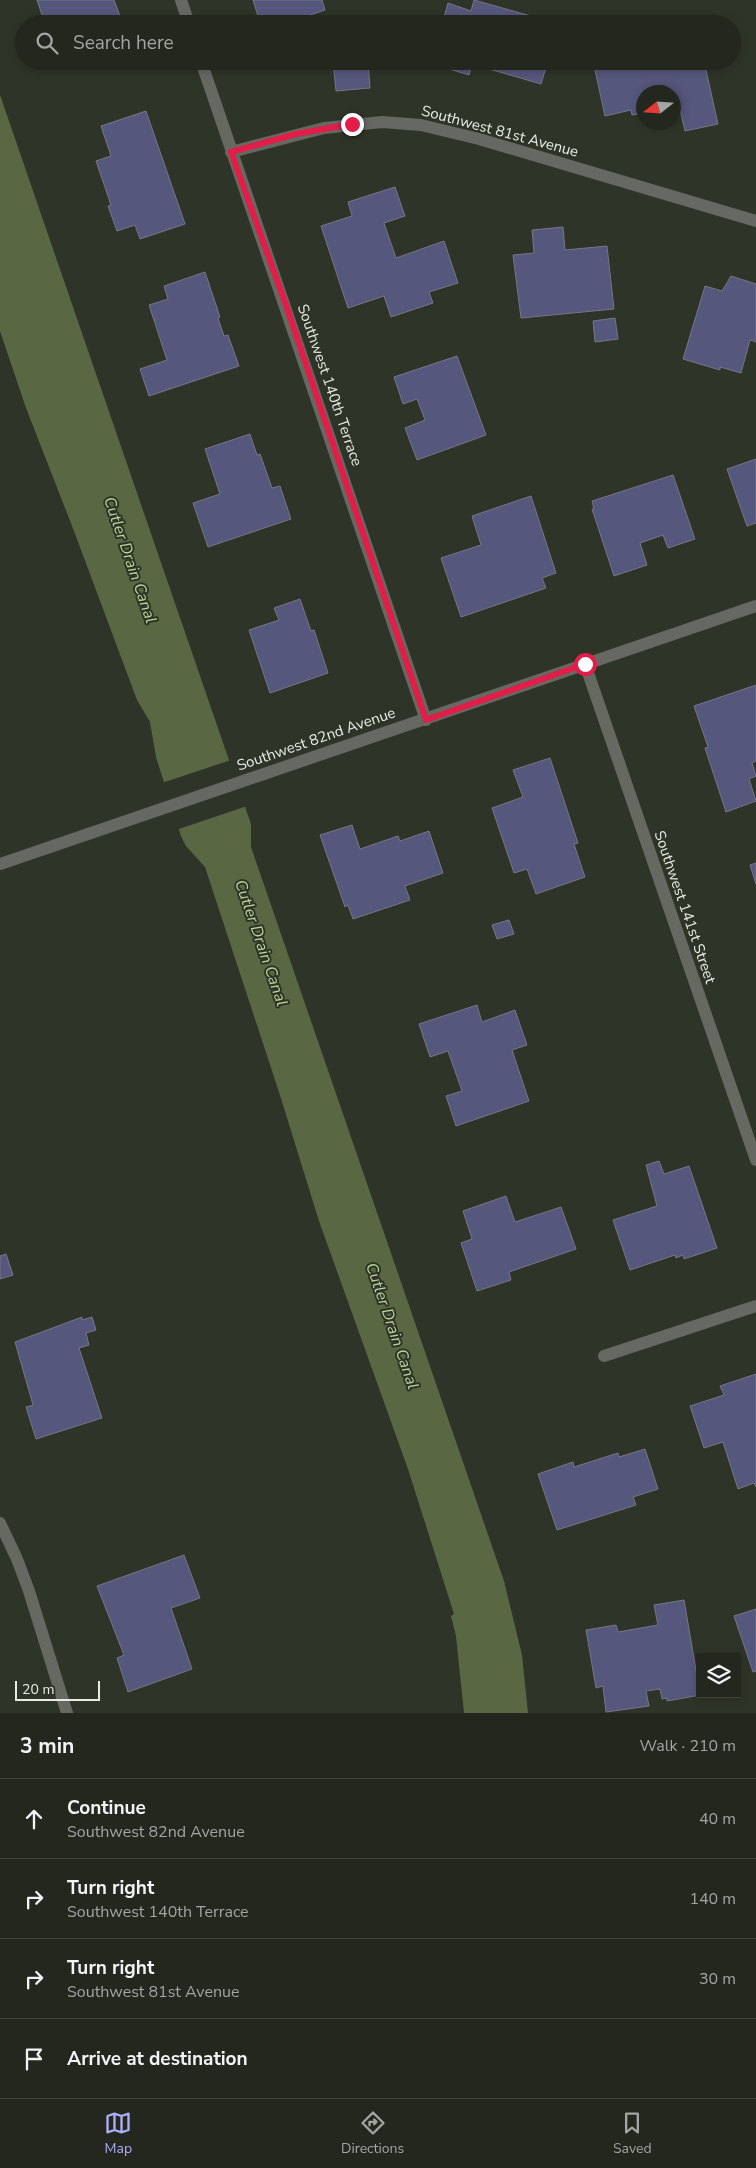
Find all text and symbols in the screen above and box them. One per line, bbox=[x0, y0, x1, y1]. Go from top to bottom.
search box bbox=[15, 15, 741, 70]
icon: search bbox=[33, 29, 61, 57]
text: Search here bbox=[73, 30, 174, 56]
north arrow bbox=[636, 85, 681, 130]
street label: Southwest 81st Avenue bbox=[419, 100, 581, 162]
route end bbox=[341, 113, 364, 136]
street label: Southwest 140th Terrace bbox=[293, 301, 367, 469]
water label: Cutler Drain Canal bbox=[98, 494, 162, 626]
route start bbox=[574, 653, 597, 676]
street label: Southwest 82nd Avenue bbox=[234, 702, 398, 776]
street label: Southwest 141st Street bbox=[649, 828, 721, 987]
water label: Cutler Drain Canal bbox=[229, 877, 293, 1009]
water label: Cutler Drain Canal bbox=[360, 1260, 424, 1392]
map controls bbox=[696, 1653, 741, 1698]
button: layers bbox=[696, 1653, 741, 1698]
scale bar bbox=[15, 1678, 100, 1701]
text: 20 m bbox=[22, 1680, 54, 1699]
text: 3 min bbox=[20, 1732, 74, 1760]
text: Walk · 210 m bbox=[640, 1735, 736, 1757]
text: Continue bbox=[67, 1795, 146, 1821]
icon: ahead bbox=[20, 1805, 48, 1833]
text: 40 m bbox=[699, 1808, 736, 1830]
text: Southwest 82nd Avenue bbox=[67, 1821, 245, 1843]
text: Turn right bbox=[67, 1875, 154, 1901]
icon: right bbox=[20, 1885, 48, 1913]
text: 140 m bbox=[689, 1888, 736, 1910]
text: Southwest 140th Terrace bbox=[67, 1901, 249, 1923]
text: Turn right bbox=[67, 1955, 154, 1981]
icon: right bbox=[20, 1965, 48, 1993]
text: 30 m bbox=[699, 1968, 736, 1990]
text: Southwest 81st Avenue bbox=[67, 1981, 239, 2003]
icon: arrive bbox=[20, 2045, 48, 2073]
text: Arrive at destination bbox=[67, 2046, 248, 2072]
tab: Map bbox=[104, 2109, 132, 2158]
tab: Directions bbox=[341, 2109, 404, 2158]
tab: Saved bbox=[613, 2109, 652, 2158]

